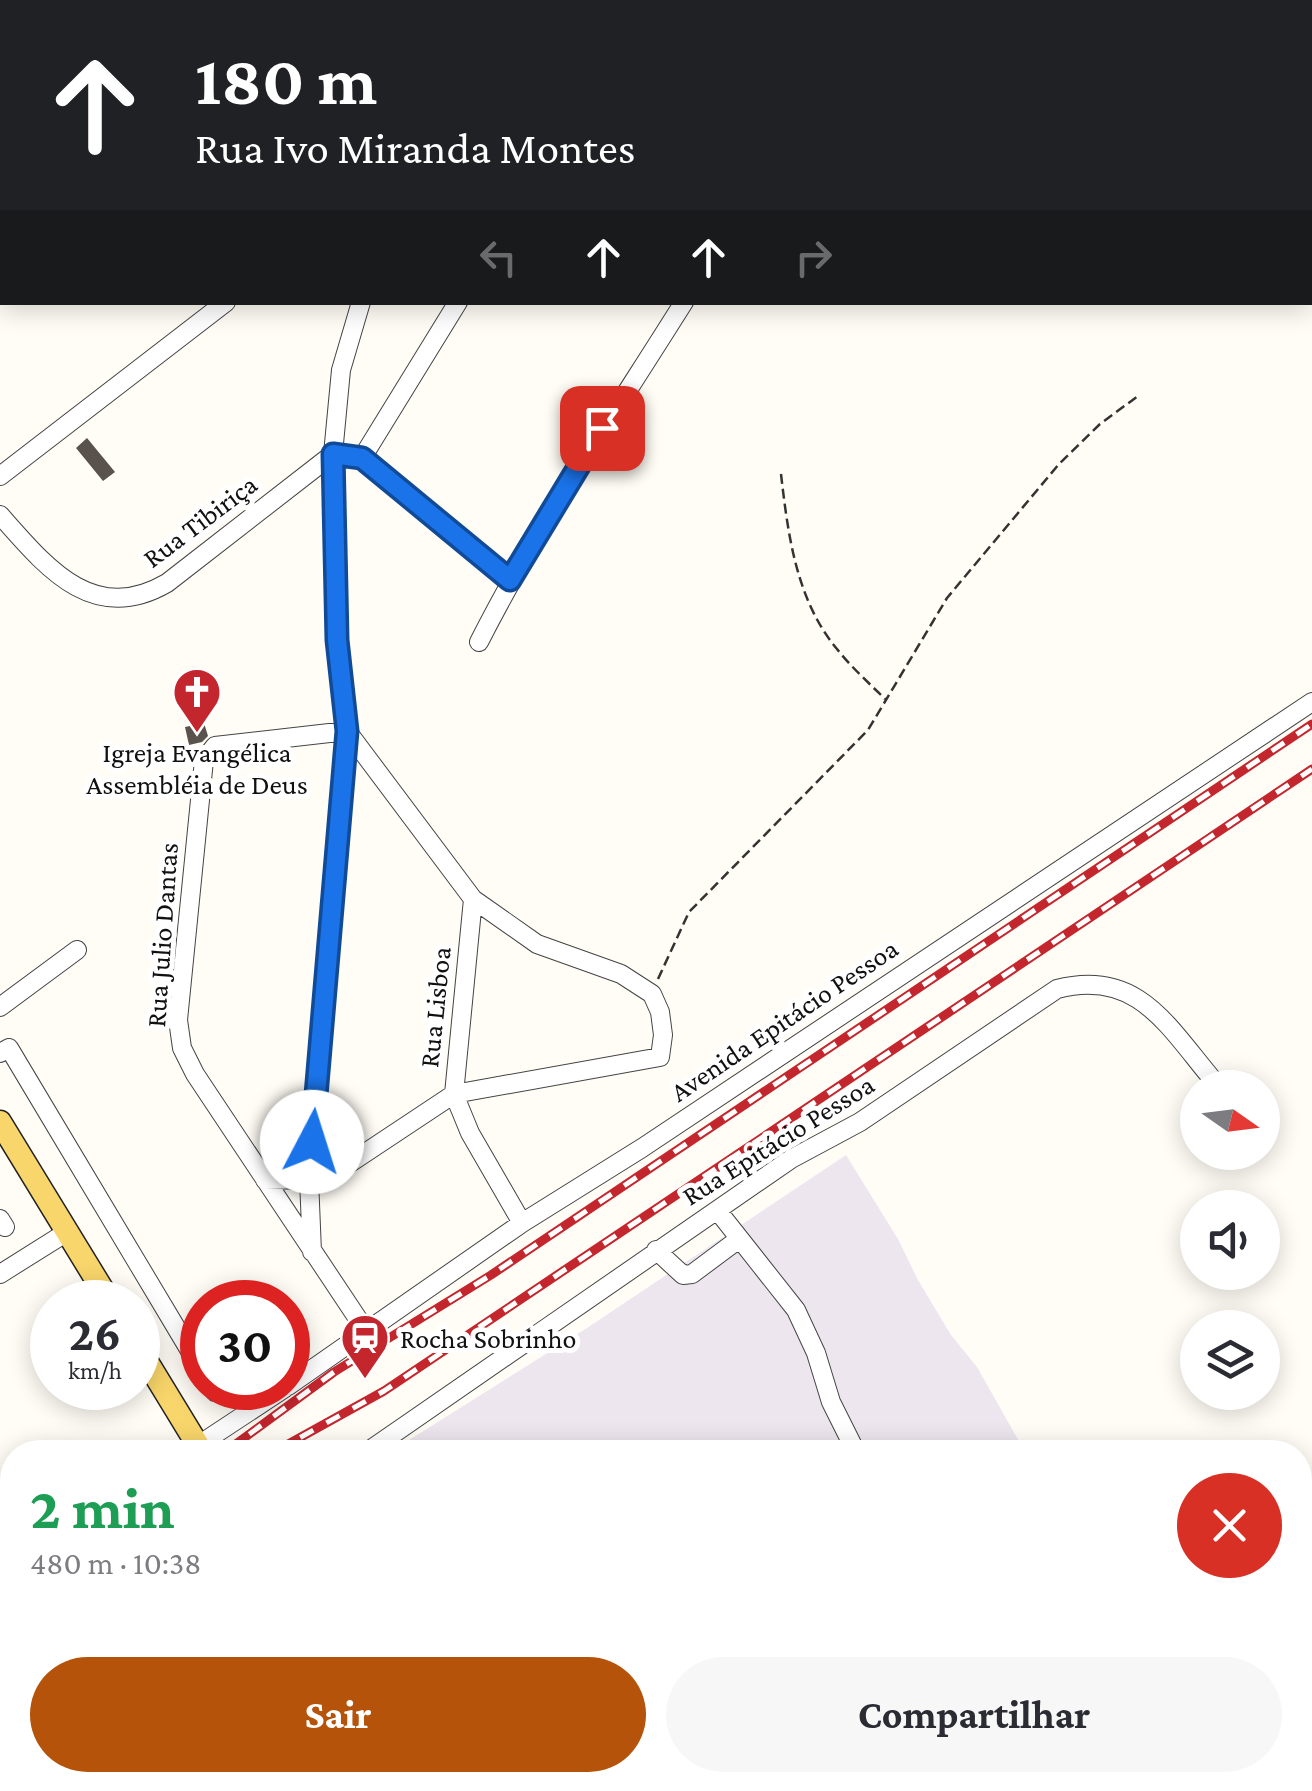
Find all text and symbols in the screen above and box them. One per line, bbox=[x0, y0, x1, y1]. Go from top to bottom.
icon: ahead bbox=[30, 40, 160, 170]
text: 180 m bbox=[195, 41, 377, 119]
text: Rua Ivo Miranda Montes bbox=[195, 123, 635, 173]
icon: left bbox=[471, 230, 526, 285]
icon: ahead bbox=[576, 230, 631, 285]
icon: ahead bbox=[681, 230, 736, 285]
icon: right bbox=[786, 230, 841, 285]
pin bbox=[560, 386, 645, 471]
icon: arrive bbox=[575, 401, 630, 456]
street label: Rua Tibiriça bbox=[137, 468, 263, 574]
church icon: Igreja Evangélica Assembléia de Deus bbox=[171, 666, 223, 734]
place label: Igreja Evangélica Assembléia de Deus bbox=[86, 737, 308, 800]
street label: Rua Julio Dantas bbox=[140, 842, 184, 1028]
street label: Avenida Epitácio Pessoa bbox=[664, 932, 904, 1108]
street label: Rua Lisboa bbox=[413, 945, 457, 1069]
street label: Rua Epitácio Pessoa bbox=[676, 1068, 880, 1212]
north arrow bbox=[1180, 1070, 1280, 1170]
map controls bbox=[1180, 1070, 1280, 1410]
position arrow bbox=[260, 1090, 364, 1194]
button: sound bbox=[1180, 1190, 1280, 1290]
speed limit sign: 30 bbox=[180, 1280, 310, 1410]
text: 26 bbox=[69, 1305, 121, 1361]
button: layers bbox=[1180, 1310, 1280, 1410]
station icon: Rocha Sobrinho bbox=[339, 1312, 391, 1380]
place label: Rocha Sobrinho bbox=[400, 1323, 576, 1354]
text: km/h bbox=[68, 1357, 122, 1384]
button: close bbox=[1177, 1473, 1282, 1578]
text: 2 min bbox=[30, 1474, 175, 1541]
text: 480 m · 10:38 bbox=[30, 1545, 202, 1581]
button: Sair bbox=[30, 1657, 646, 1772]
button: Compartilhar bbox=[666, 1657, 1282, 1772]

